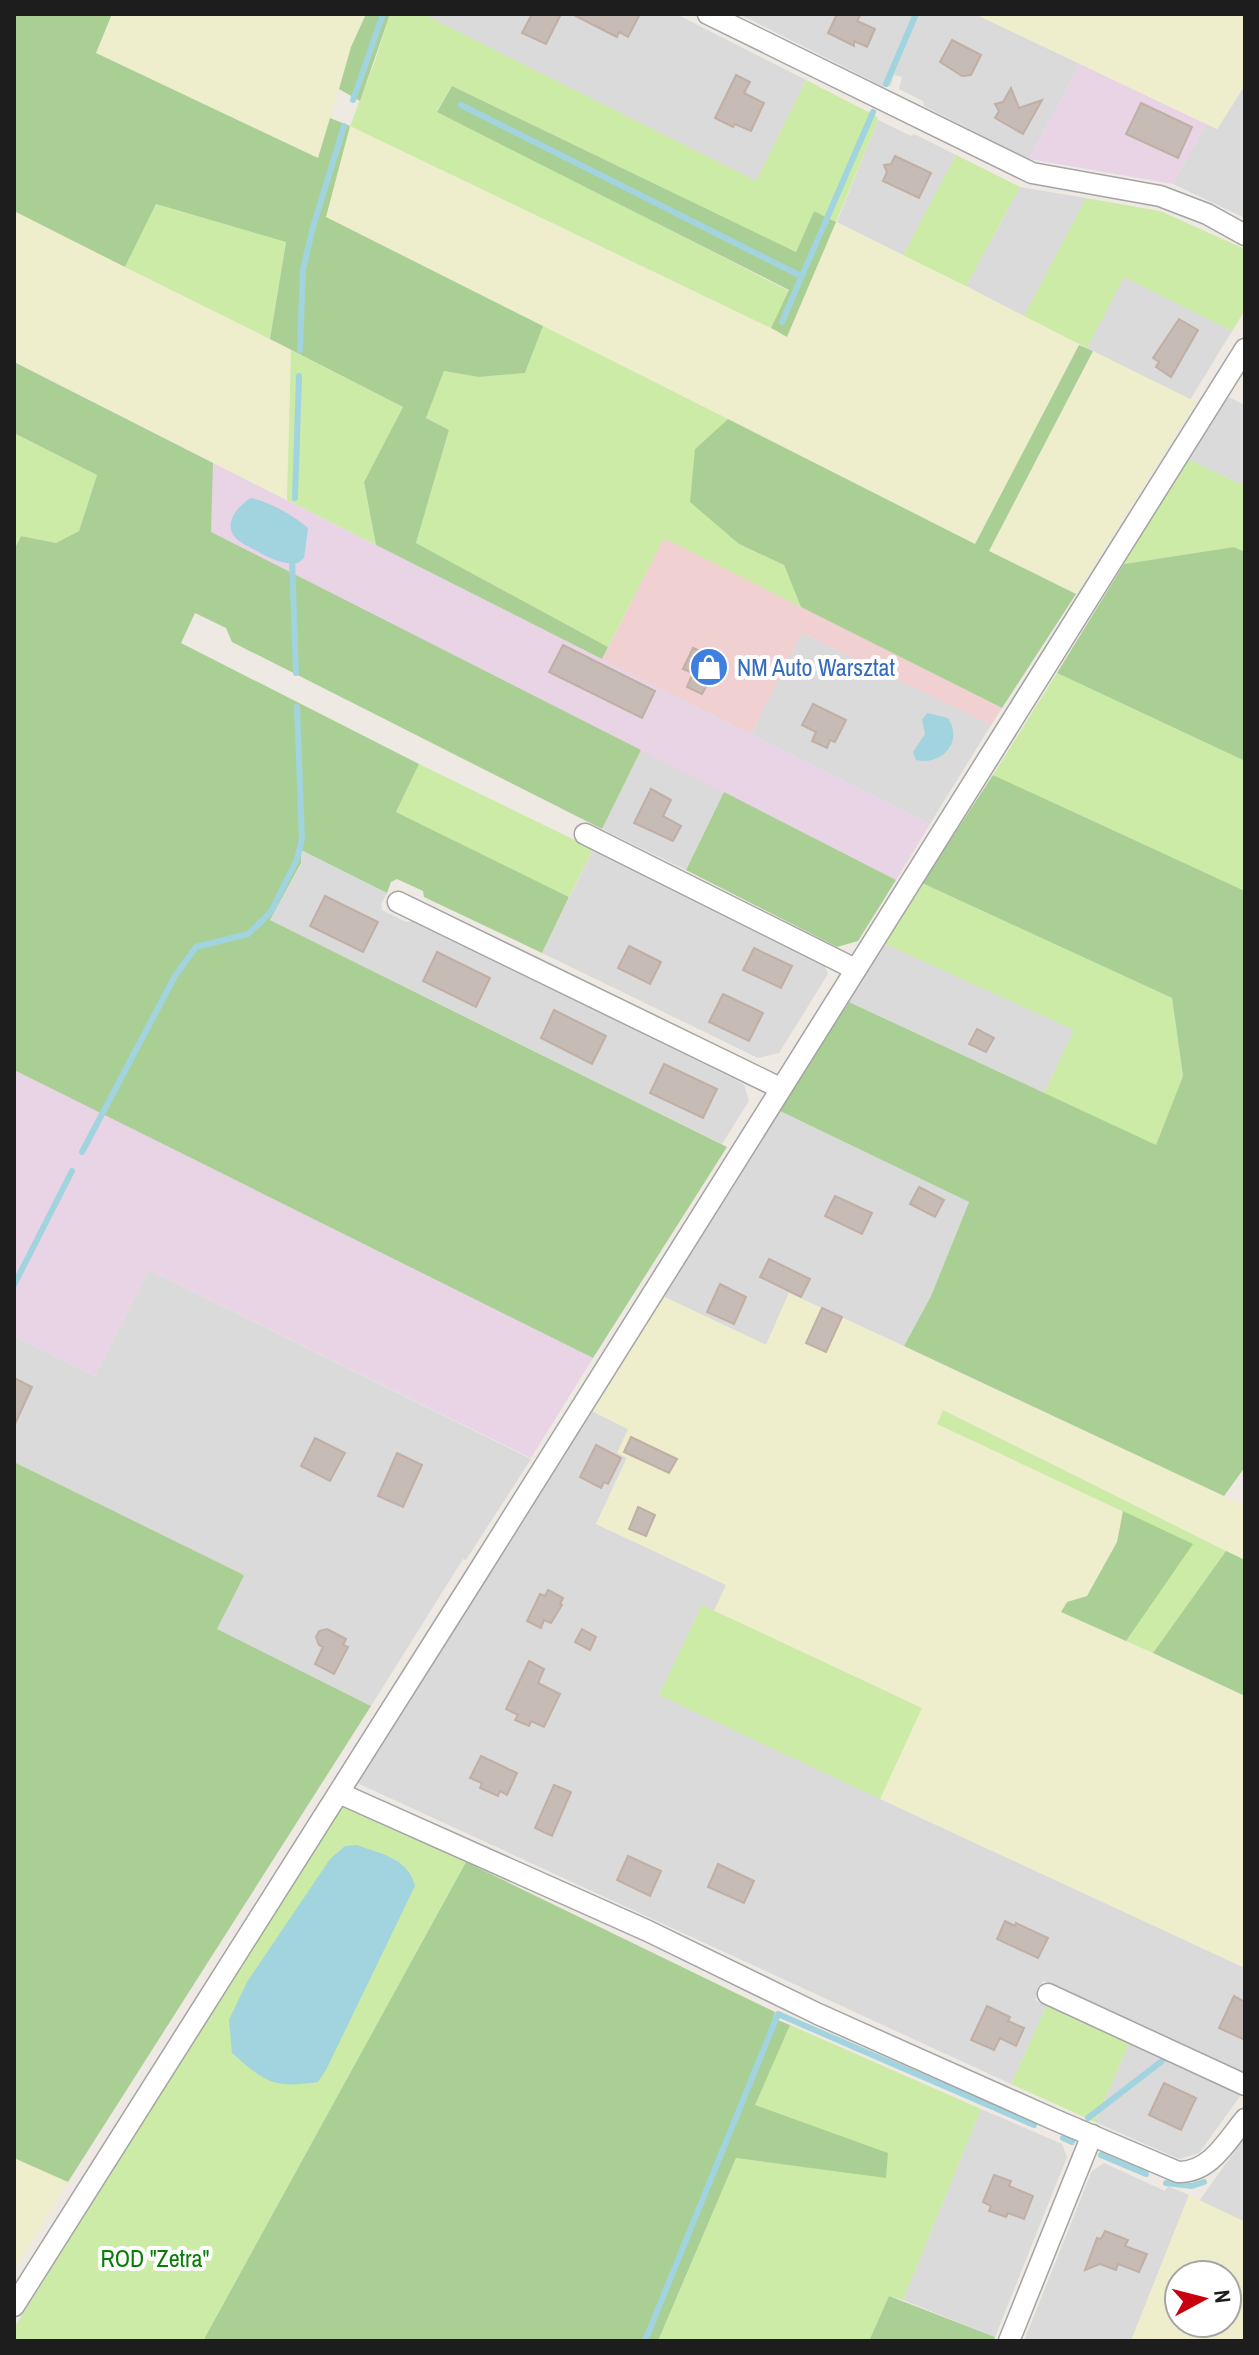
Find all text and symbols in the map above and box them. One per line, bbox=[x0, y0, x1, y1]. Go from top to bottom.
shop icon: NM Auto Warsztat bbox=[688, 646, 730, 688]
place label: NM Auto Warsztat bbox=[737, 651, 895, 683]
park label: ROD "Zetra" bbox=[100, 2242, 210, 2274]
north arrow bbox=[1163, 2259, 1243, 2339]
text: N bbox=[1207, 2288, 1239, 2305]

